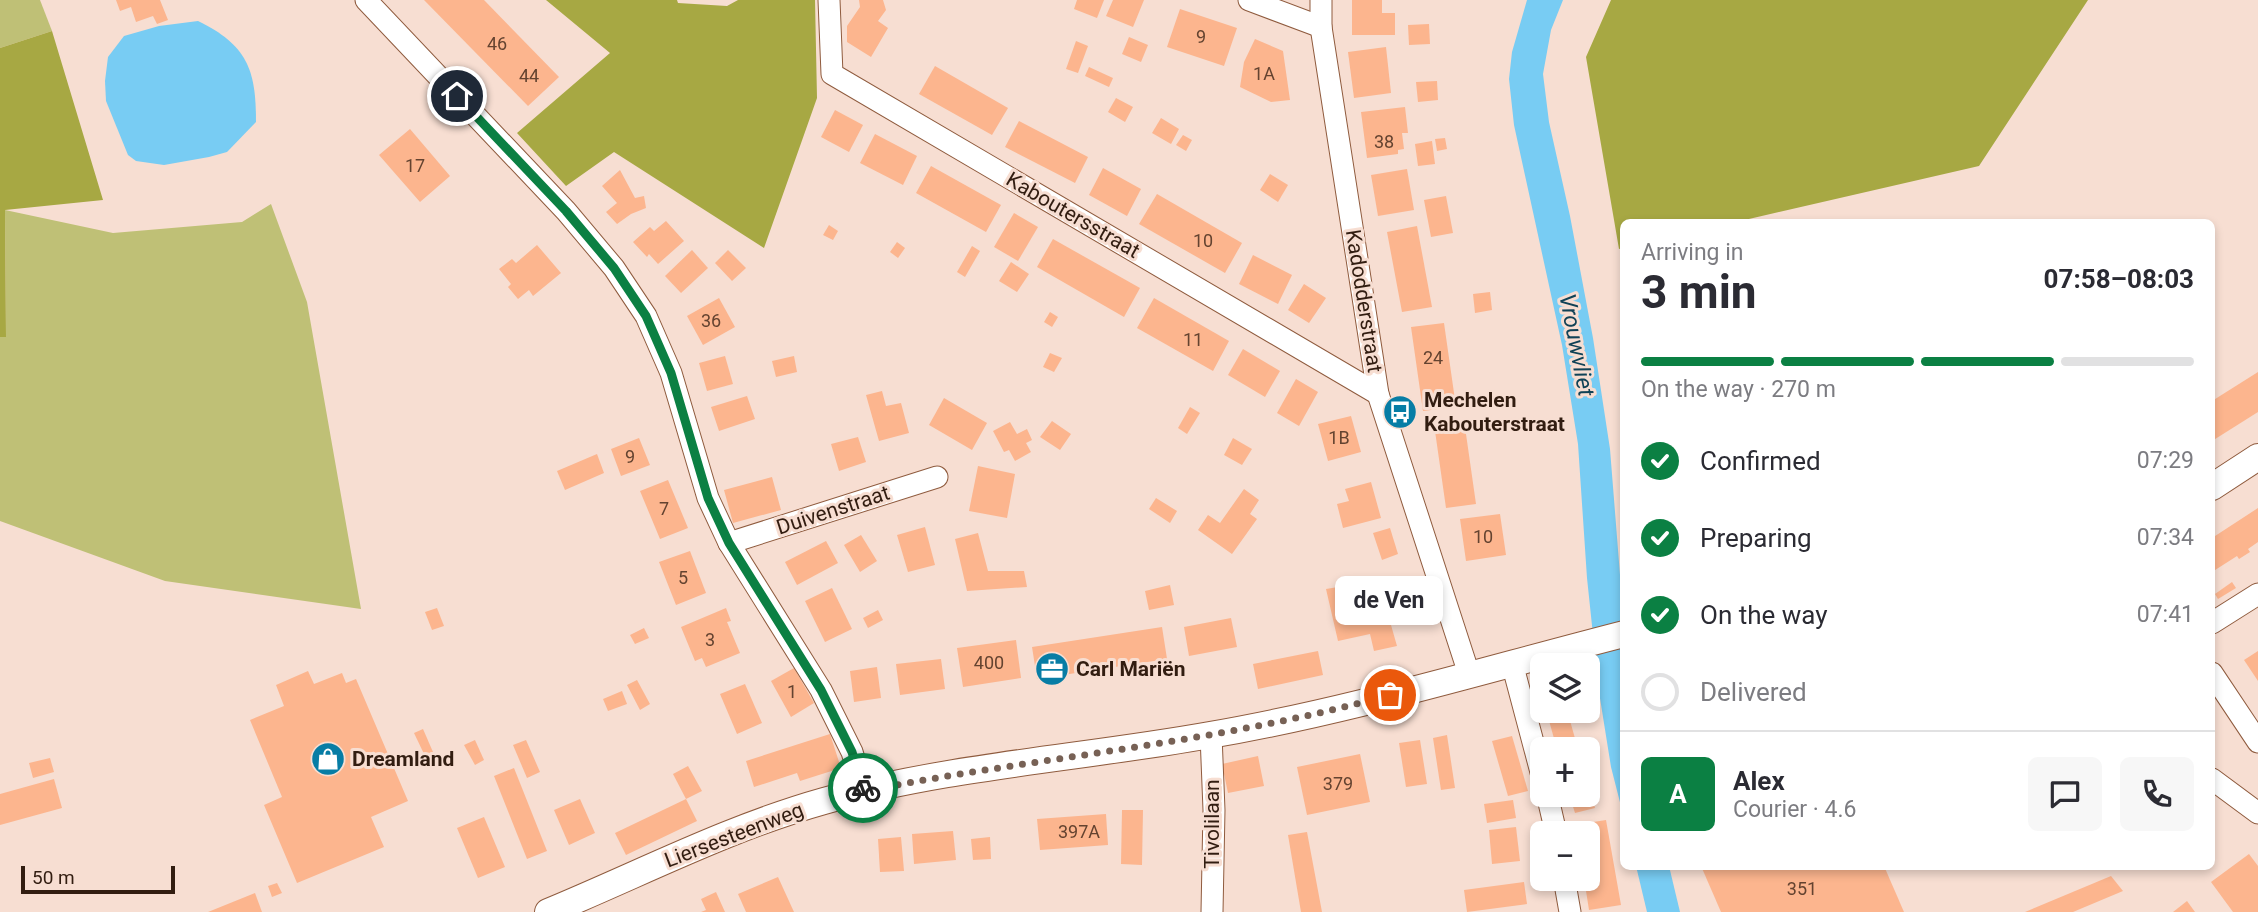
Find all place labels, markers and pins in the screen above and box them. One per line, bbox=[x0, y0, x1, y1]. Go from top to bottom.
pin bbox=[427, 66, 487, 126]
place label: Mechelen Kabouterstraat bbox=[1424, 388, 1565, 436]
bus stop icon: Mechelen Kabouterstraat bbox=[1381, 393, 1419, 431]
callout: de Ven bbox=[1336, 576, 1444, 625]
office icon: Carl Mariën bbox=[1033, 650, 1071, 688]
place label: Carl Mariën bbox=[1076, 657, 1185, 681]
pin bbox=[1360, 665, 1420, 725]
shop icon: Dreamland bbox=[309, 740, 347, 778]
place label: Dreamland bbox=[352, 747, 454, 771]

